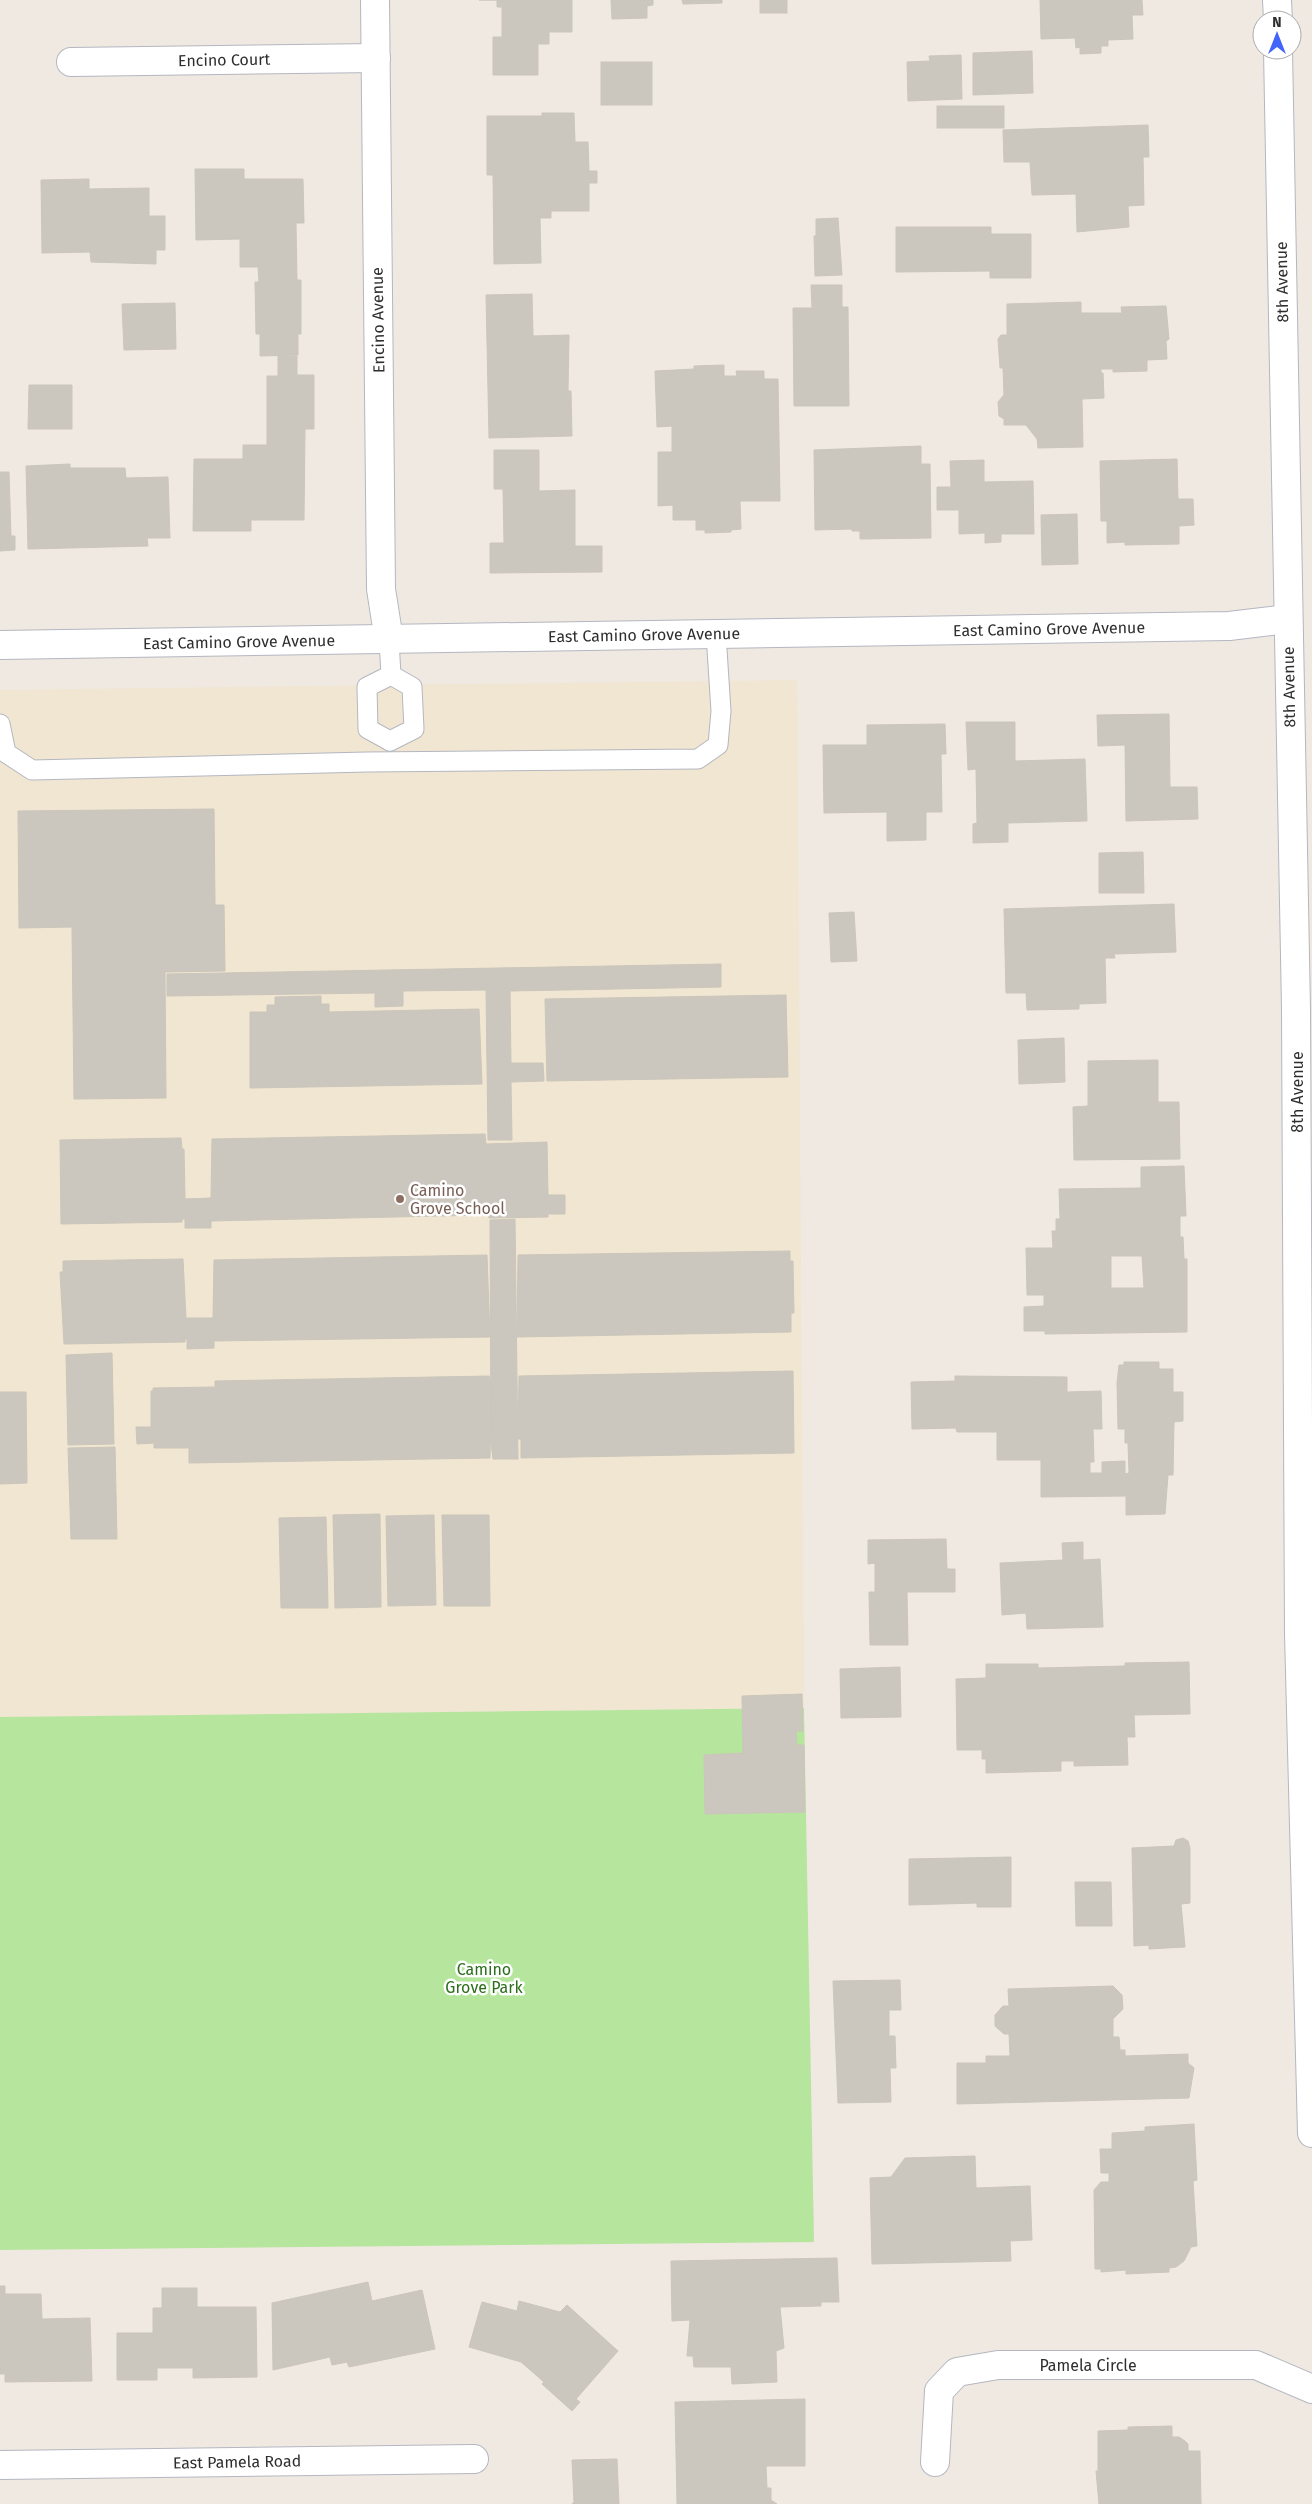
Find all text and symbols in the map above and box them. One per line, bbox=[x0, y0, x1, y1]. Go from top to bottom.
north arrow bbox=[1252, 10, 1302, 60]
text: N bbox=[1272, 14, 1282, 31]
street label: Encino Court bbox=[178, 50, 270, 70]
street label: 8th Avenue bbox=[1272, 241, 1292, 323]
street label: Encino Avenue bbox=[368, 267, 388, 373]
street label: East Camino Grove Avenue bbox=[953, 618, 1145, 640]
street label: East Camino Grove Avenue bbox=[548, 624, 740, 646]
street label: East Camino Grove Avenue bbox=[143, 631, 335, 653]
street label: 8th Avenue bbox=[1279, 646, 1299, 728]
street label: 8th Avenue bbox=[1288, 1051, 1307, 1133]
place label: Camino Grove School bbox=[410, 1181, 505, 1218]
marker: Camino Grove School bbox=[394, 1193, 406, 1205]
park label: Camino Grove Park bbox=[445, 1960, 523, 1997]
street label: Pamela Circle bbox=[1039, 2356, 1137, 2375]
street label: East Pamela Road bbox=[173, 2451, 301, 2473]

